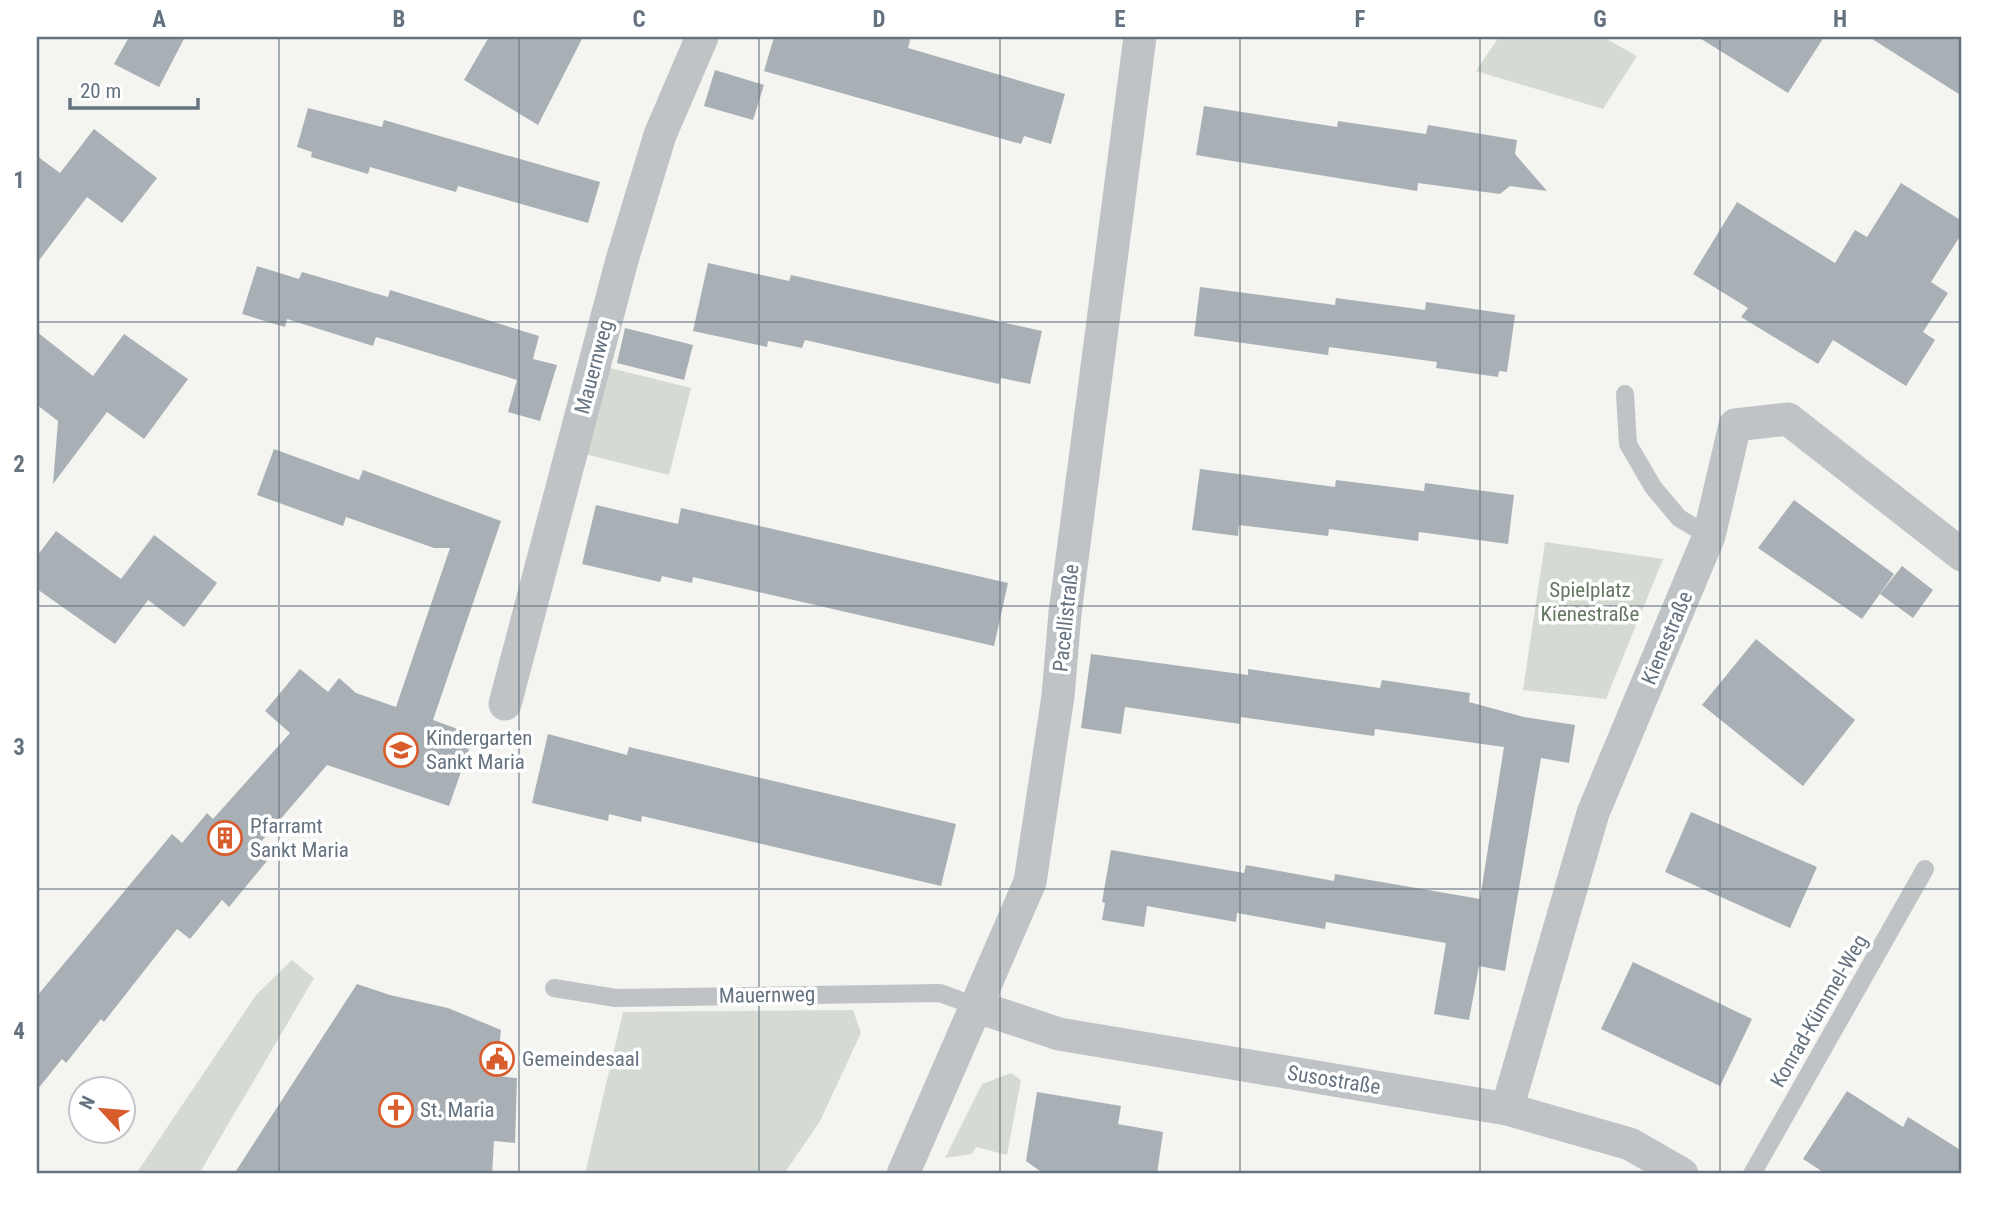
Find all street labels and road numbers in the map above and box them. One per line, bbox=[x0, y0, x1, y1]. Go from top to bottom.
street label: Mauernweg bbox=[570, 317, 618, 417]
street label: Pacellistraße bbox=[1048, 563, 1084, 673]
street label: Kienestraße bbox=[1637, 588, 1697, 688]
street label: Konrad-Kümmel-Weg bbox=[1766, 930, 1872, 1092]
street label: Mauernweg bbox=[719, 982, 815, 1008]
street label: Susostraße bbox=[1286, 1061, 1382, 1099]

